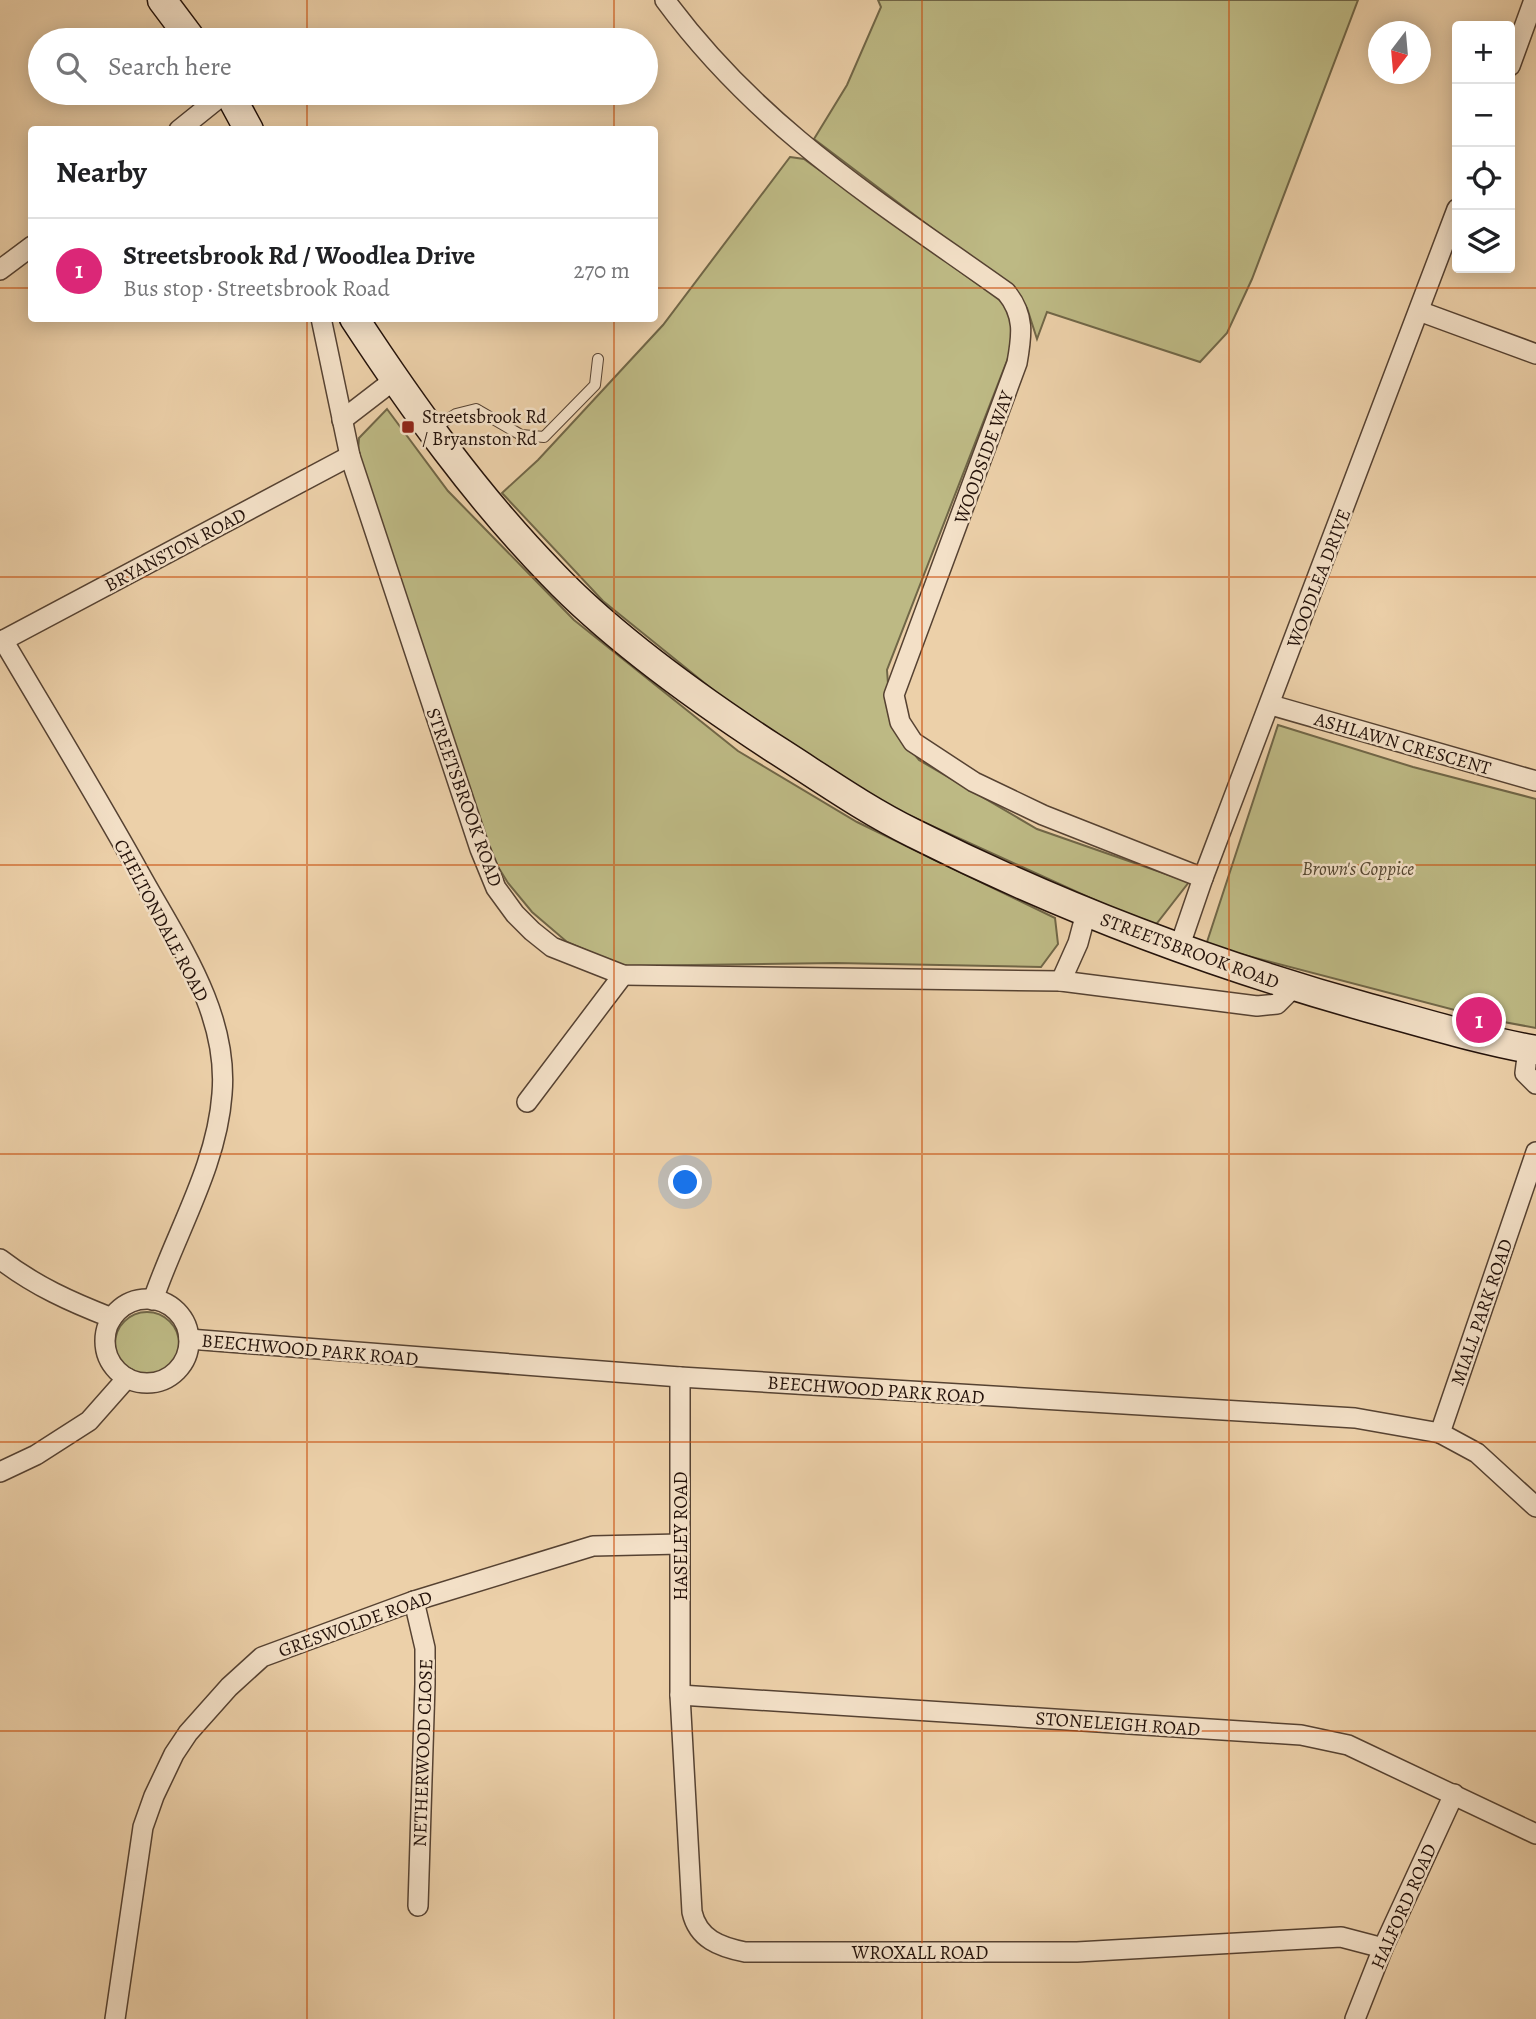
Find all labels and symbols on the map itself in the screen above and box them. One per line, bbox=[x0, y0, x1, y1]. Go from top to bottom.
north arrow bbox=[1368, 21, 1431, 84]
street label: WOODSIDE WAY bbox=[948, 387, 1020, 528]
place label: Streetsbrook Rd / Bryanston Rd bbox=[422, 404, 547, 452]
marker: Streetsbrook Rd / Bryanston Rd bbox=[400, 419, 416, 435]
street label: BRYANSTON ROAD bbox=[100, 502, 251, 598]
street label: WOODLEA DRIVE bbox=[1280, 505, 1357, 652]
street label: STREETSBROOK ROAD bbox=[420, 704, 509, 890]
street label: ASHLAWN CRESCENT bbox=[1310, 706, 1495, 782]
street label: CHELTONDALE ROAD bbox=[107, 835, 215, 1006]
park label: Brown's Coppice bbox=[1302, 856, 1414, 882]
street label: STREETSBROOK ROAD bbox=[1097, 906, 1283, 995]
pin: 1 bbox=[1456, 994, 1502, 1046]
your location bbox=[668, 1165, 702, 1199]
street label: MIALL PARK ROAD bbox=[1445, 1235, 1519, 1389]
street label: BEECHWOOD PARK ROAD bbox=[200, 1328, 419, 1372]
street label: BEECHWOOD PARK ROAD bbox=[767, 1369, 985, 1411]
street label: HASELEY ROAD bbox=[668, 1471, 694, 1601]
street label: GRESWOLDE ROAD bbox=[275, 1584, 436, 1664]
street label: NETHERWOOD CLOSE bbox=[407, 1658, 439, 1848]
street label: STONELEIGH ROAD bbox=[1035, 1705, 1201, 1743]
street label: HALFORD ROAD bbox=[1365, 1840, 1443, 1973]
street label: WROXALL ROAD bbox=[851, 1940, 988, 1966]

